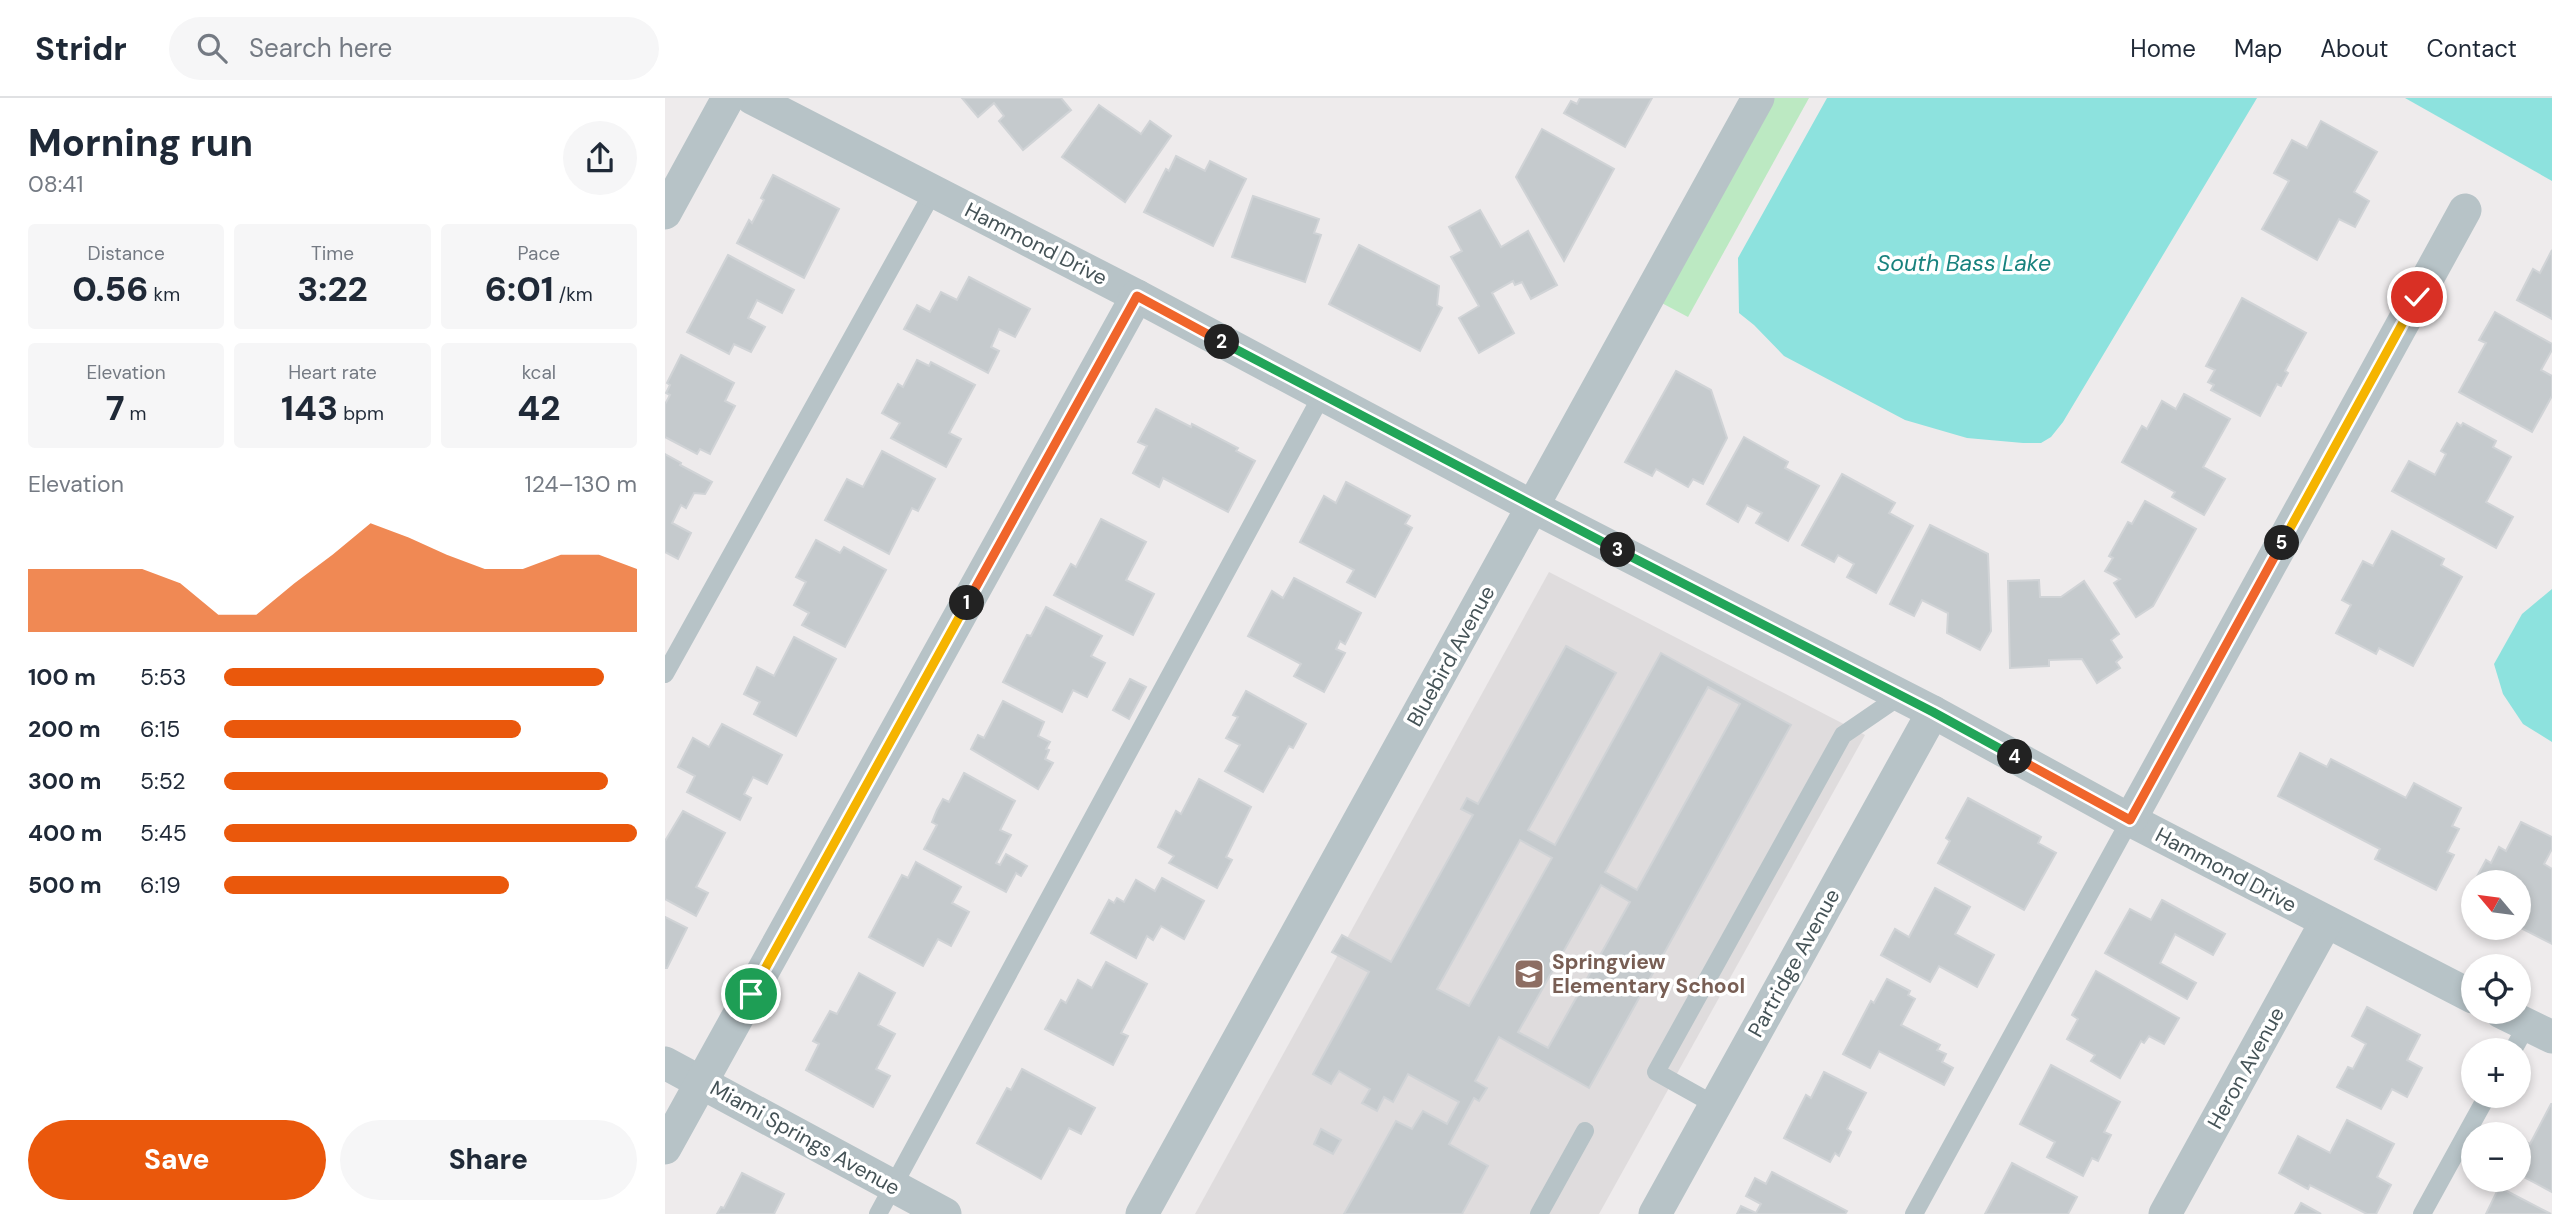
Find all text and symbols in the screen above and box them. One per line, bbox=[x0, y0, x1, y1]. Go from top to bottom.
search box bbox=[169, 17, 659, 80]
text: Stridr bbox=[35, 27, 127, 70]
icon: search bbox=[193, 29, 231, 67]
text: Search here bbox=[249, 31, 392, 65]
text: Home bbox=[2130, 33, 2196, 64]
text: Map bbox=[2234, 33, 2282, 64]
text: About bbox=[2320, 33, 2389, 64]
text: Contact bbox=[2427, 33, 2517, 64]
text: Morning run bbox=[28, 118, 253, 168]
button: share bbox=[563, 121, 637, 195]
text: 08:41 bbox=[28, 169, 84, 199]
street label: Hammond Drive bbox=[960, 196, 1112, 292]
text: Distance bbox=[88, 241, 165, 266]
text: Time bbox=[311, 241, 354, 266]
text: Pace bbox=[518, 241, 560, 266]
water label: South Bass Lake bbox=[1877, 248, 2051, 278]
text: 0.56 bbox=[72, 266, 149, 312]
text: 3:22 bbox=[297, 266, 368, 312]
text: 6:01 bbox=[485, 266, 554, 312]
pin bbox=[2387, 267, 2447, 327]
icon: check bbox=[2398, 278, 2436, 316]
text: km bbox=[149, 282, 180, 307]
text: /km bbox=[554, 282, 593, 307]
pin: 2 bbox=[1205, 324, 1239, 360]
text: 2 bbox=[1216, 329, 1227, 354]
text: Elevation bbox=[87, 360, 166, 385]
text: Heart rate bbox=[288, 360, 377, 385]
text: kcal bbox=[522, 360, 556, 385]
text: 7 bbox=[106, 385, 125, 431]
text: 143 bbox=[281, 385, 338, 431]
text: 42 bbox=[517, 385, 560, 431]
text: m bbox=[125, 401, 147, 426]
text: bpm bbox=[338, 401, 384, 426]
text: Elevation bbox=[28, 469, 124, 499]
text: 124–130 m bbox=[525, 469, 637, 499]
pin: 5 bbox=[2265, 526, 2299, 560]
text: 5 bbox=[2276, 530, 2287, 555]
pin: 3 bbox=[1601, 532, 1635, 568]
text: 3 bbox=[1612, 537, 1623, 562]
street label: Bluebird Avenue bbox=[1401, 581, 1501, 731]
pin: 1 bbox=[949, 586, 985, 620]
text: 1 bbox=[963, 590, 970, 615]
text: 100 m bbox=[28, 662, 96, 692]
text: 5:53 bbox=[140, 662, 186, 692]
text: 200 m bbox=[28, 714, 101, 744]
text: 6:15 bbox=[140, 714, 180, 744]
pin: 4 bbox=[1997, 740, 2033, 774]
text: 4 bbox=[2008, 744, 2021, 769]
text: 300 m bbox=[28, 766, 101, 796]
text: 5:52 bbox=[140, 766, 186, 796]
text: 400 m bbox=[28, 818, 102, 848]
text: 5:45 bbox=[140, 818, 187, 848]
street label: Hammond Drive bbox=[2150, 821, 2302, 919]
text: 500 m bbox=[28, 870, 102, 900]
text: 6:19 bbox=[140, 870, 181, 900]
north arrow bbox=[2461, 870, 2531, 940]
map controls bbox=[2461, 870, 2531, 1192]
street label: Partridge Avenue bbox=[1742, 884, 1846, 1042]
place label: Springview Elementary School bbox=[1552, 948, 1745, 1000]
button: locate bbox=[2461, 954, 2531, 1024]
school or university icon: Springview Elementary School bbox=[1512, 957, 1546, 991]
pin bbox=[721, 964, 781, 1024]
icon: arrive bbox=[732, 975, 770, 1013]
street label: Heron Avenue bbox=[2201, 1002, 2291, 1134]
button: + bbox=[2461, 1038, 2531, 1108]
street label: Miami Springs Avenue bbox=[705, 1074, 905, 1202]
button: Save bbox=[28, 1120, 326, 1200]
button: Share bbox=[340, 1120, 637, 1200]
button: − bbox=[2461, 1122, 2531, 1192]

